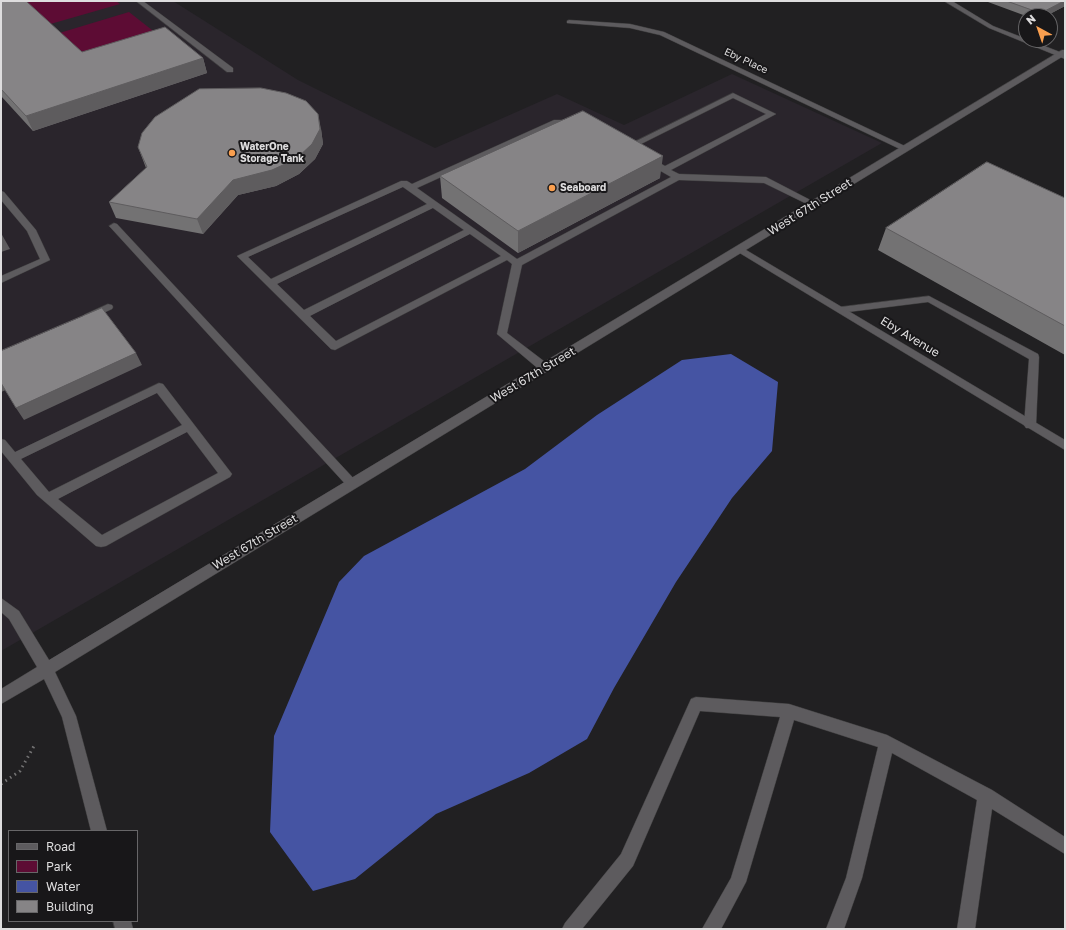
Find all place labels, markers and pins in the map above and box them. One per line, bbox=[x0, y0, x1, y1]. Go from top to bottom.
place label: WaterOne Storage Tank bbox=[240, 141, 304, 164]
marker: WaterOne Storage Tank bbox=[227, 148, 237, 158]
place label: Seaboard bbox=[560, 182, 606, 194]
marker: Seaboard bbox=[547, 183, 557, 193]

